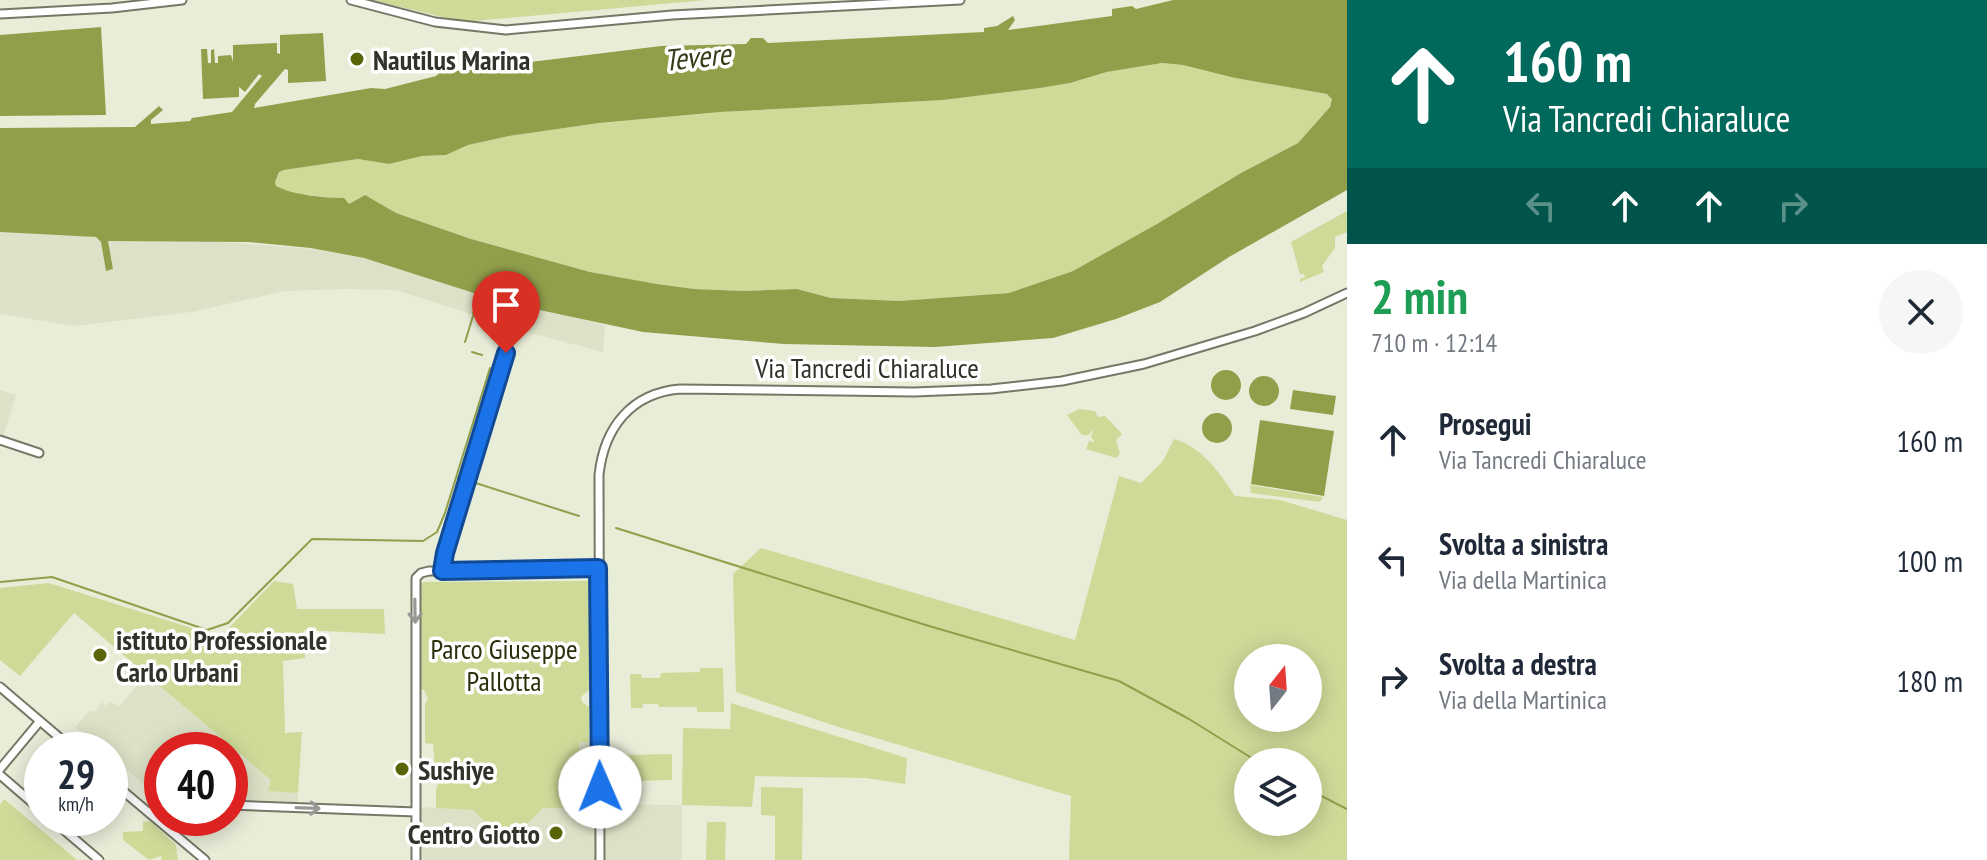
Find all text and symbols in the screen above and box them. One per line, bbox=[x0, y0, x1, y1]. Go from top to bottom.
text: 160 m bbox=[1503, 25, 1632, 97]
icon: ahead bbox=[1371, 32, 1475, 136]
water label: Tevere bbox=[662, 33, 734, 79]
place label: Nautilus Marina bbox=[373, 41, 530, 78]
marker: Nautilus Marina bbox=[348, 50, 366, 68]
text: Via Tancredi Chiaraluce bbox=[1503, 95, 1790, 142]
icon: left bbox=[1519, 184, 1563, 228]
icon: ahead bbox=[1603, 184, 1647, 228]
icon: ahead bbox=[1687, 184, 1731, 228]
icon: right bbox=[1771, 184, 1815, 228]
text: 2 min bbox=[1371, 265, 1468, 327]
button: close bbox=[1879, 270, 1963, 354]
pin bbox=[472, 271, 540, 353]
icon: arrive bbox=[484, 283, 528, 327]
text: 710 m · 12:14 bbox=[1371, 326, 1497, 359]
street label: Via Tancredi Chiaraluce bbox=[754, 349, 979, 386]
text: Prosegui bbox=[1439, 404, 1532, 443]
icon: ahead bbox=[1371, 418, 1415, 462]
text: 160 m bbox=[1897, 421, 1963, 460]
text: Via Tancredi Chiaraluce bbox=[1439, 443, 1646, 476]
text: Svolta a sinistra bbox=[1439, 524, 1608, 563]
icon: left bbox=[1371, 538, 1415, 582]
text: 100 m bbox=[1897, 541, 1963, 580]
text: Via della Martinica bbox=[1439, 563, 1607, 596]
one-way arrow bbox=[407, 597, 423, 624]
place label: istituto Professionale Carlo Urbani bbox=[116, 621, 327, 690]
park label: Parco Giuseppe Pallotta bbox=[430, 630, 578, 699]
north arrow bbox=[1234, 644, 1322, 732]
map controls bbox=[1234, 644, 1322, 836]
text: Svolta a destra bbox=[1439, 644, 1597, 683]
marker: istituto Professionale Carlo Urbani bbox=[91, 646, 109, 664]
icon: right bbox=[1371, 658, 1415, 702]
text: 180 m bbox=[1897, 661, 1963, 700]
text: Via della Martinica bbox=[1439, 683, 1607, 716]
speed limit sign: 40 bbox=[144, 732, 248, 836]
position arrow bbox=[558, 745, 642, 829]
text: 29 bbox=[57, 748, 95, 800]
button: layers bbox=[1234, 748, 1322, 836]
place label: Sushiye bbox=[418, 751, 494, 788]
marker: Sushiye bbox=[393, 760, 411, 778]
text: km/h bbox=[58, 791, 94, 817]
one-way arrow bbox=[294, 800, 321, 815]
place label: Centro Giotto bbox=[408, 815, 540, 852]
marker: Centro Giotto bbox=[547, 824, 565, 842]

